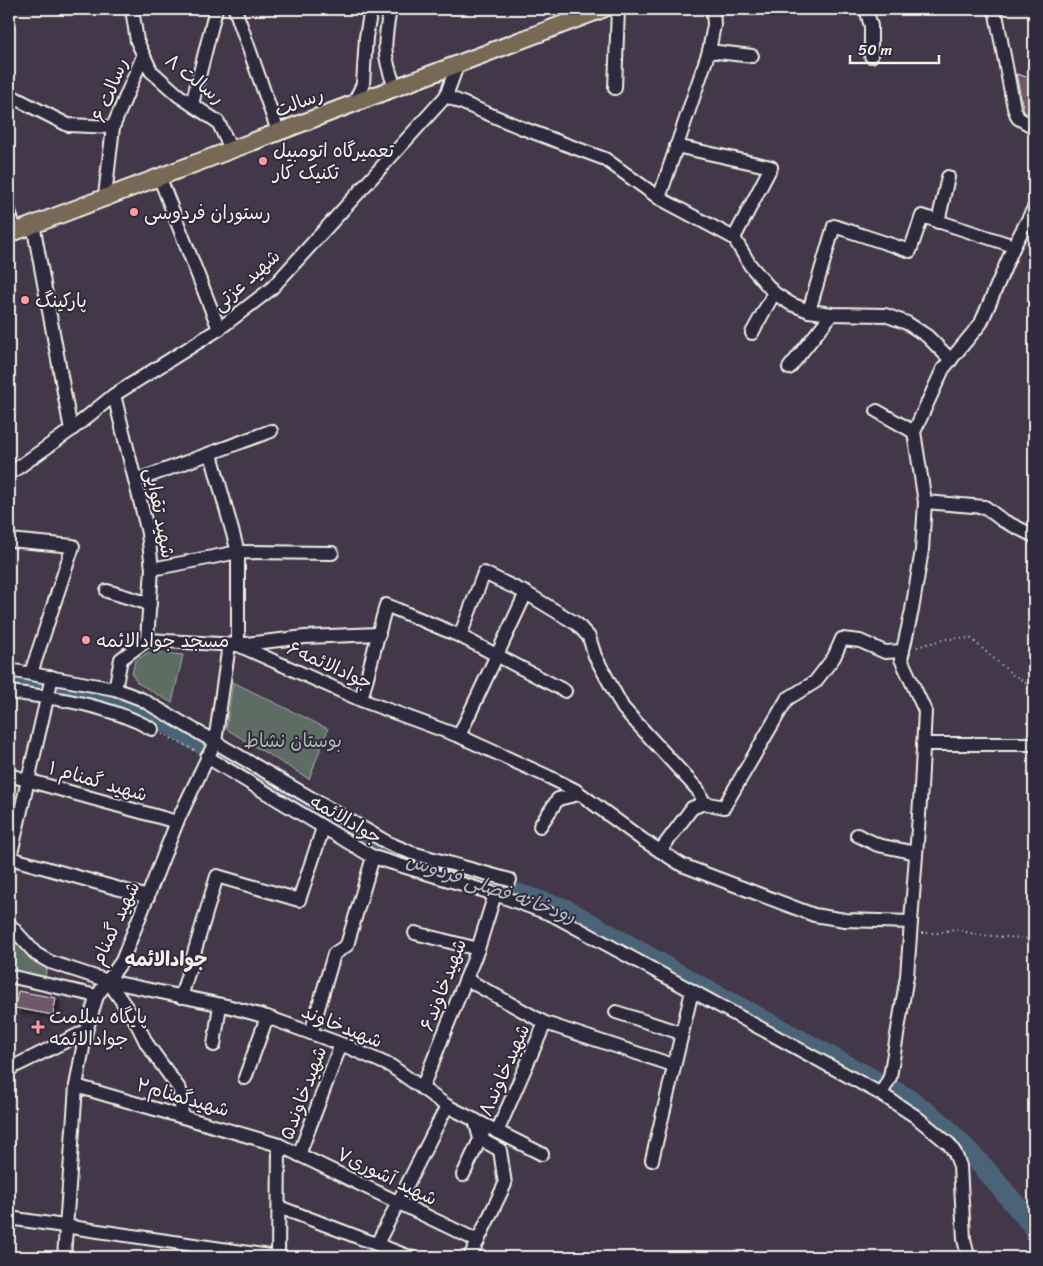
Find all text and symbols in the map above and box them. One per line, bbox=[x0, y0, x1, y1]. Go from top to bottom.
scale bar bbox=[850, 32, 939, 64]
text: 50 m bbox=[858, 37, 893, 63]
street label: رسالت ۸ bbox=[158, 45, 232, 113]
street label: رسالت ۶ bbox=[83, 53, 137, 127]
street label: رسالت bbox=[269, 77, 329, 127]
place label: تعمیرگاه اتومبیل تکنیک کار bbox=[271, 134, 394, 189]
marker: تعمیرگاه اتومبیل تکنیک کار bbox=[257, 155, 269, 167]
place label: رستوران فردوسی bbox=[144, 196, 271, 229]
marker: رستوران فردوسی bbox=[128, 206, 140, 218]
street label: شهید عزتی bbox=[204, 241, 288, 319]
place label: پارکینگ bbox=[35, 284, 87, 317]
marker: پارکینگ bbox=[19, 294, 31, 306]
street label: شهید تقوایی bbox=[135, 465, 185, 561]
place label: مسجد جوادالائمه bbox=[96, 624, 229, 657]
street label: جوادالائمه۶ bbox=[282, 631, 378, 699]
marker: مسجد جوادالائمه bbox=[80, 634, 92, 646]
park label: بوستان نشاط bbox=[244, 724, 342, 757]
street label: شهید گمنام ۱ bbox=[45, 751, 151, 811]
street label: جوادالائمه bbox=[303, 785, 389, 853]
water label: رودخانه فصلی فردوس bbox=[401, 843, 581, 934]
street label: شهید گمنام bbox=[81, 875, 149, 971]
street label: شهیدخاوند۶ bbox=[410, 934, 476, 1036]
district label: جوادالائمه bbox=[125, 942, 207, 977]
street label: شهیدخاوند bbox=[296, 995, 388, 1057]
place label: پایگاه سلامت جوادالائمه bbox=[49, 1000, 147, 1055]
street label: شهیدخاوند۸ bbox=[469, 1018, 539, 1122]
marker: پایگاه سلامت جوادالائمه bbox=[31, 1020, 45, 1034]
street label: شهیدخاوند۵ bbox=[270, 1041, 336, 1145]
street label: شهیدگمنام۲ bbox=[132, 1068, 234, 1126]
street label: شهید آشوری۷ bbox=[331, 1137, 443, 1215]

